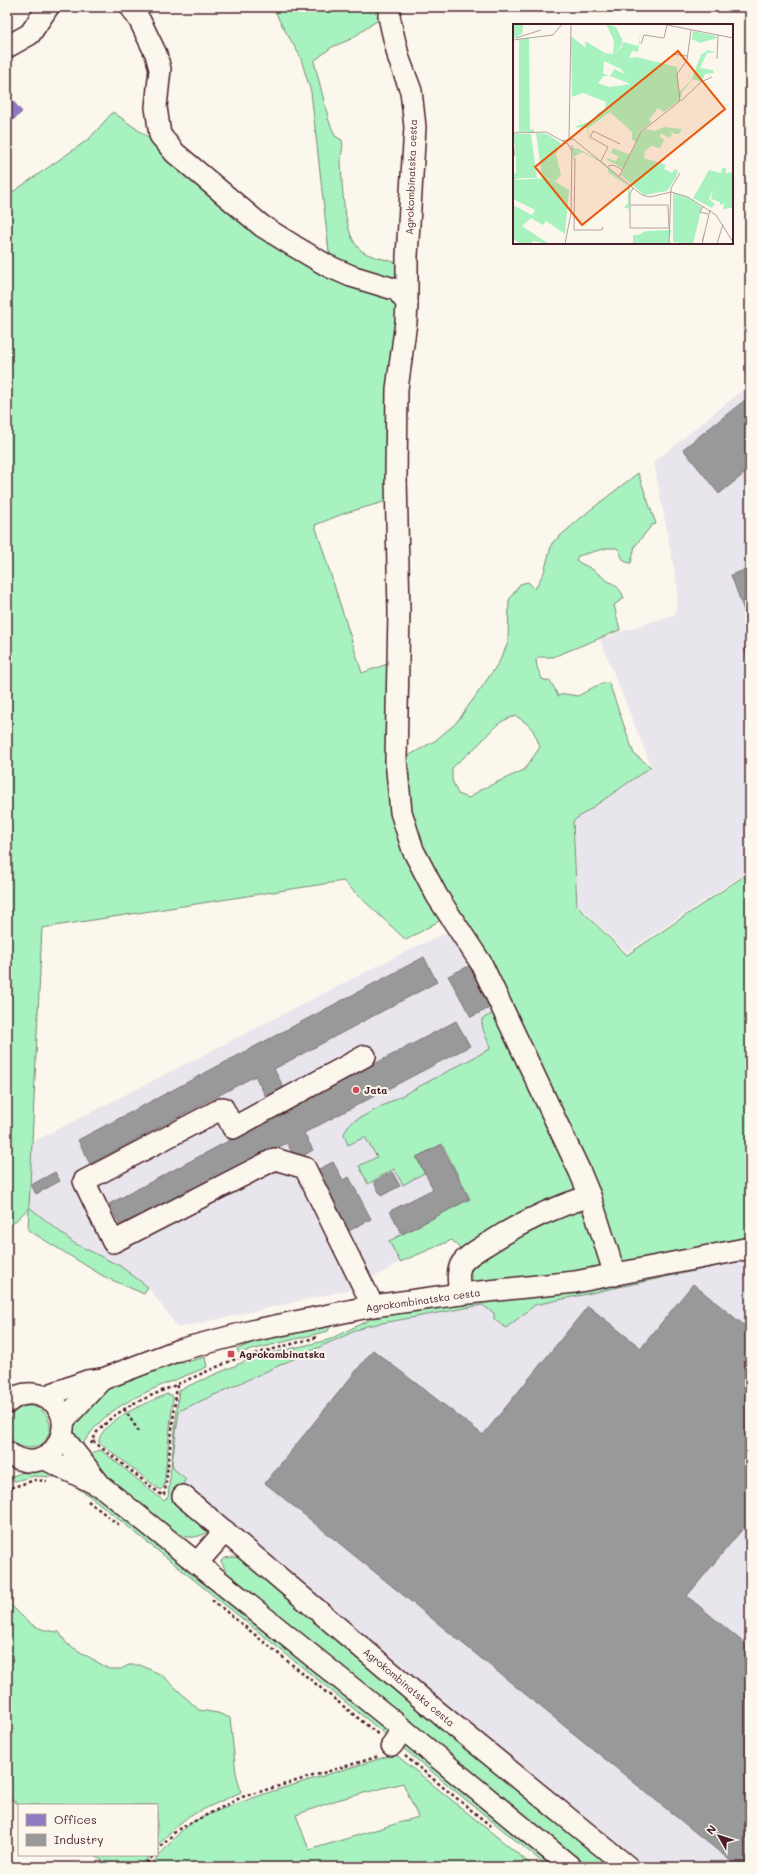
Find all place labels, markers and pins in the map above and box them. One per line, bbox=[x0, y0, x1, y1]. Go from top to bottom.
place label: Jata bbox=[364, 1083, 387, 1097]
marker: Jata bbox=[351, 1085, 361, 1095]
place label: Agrokombinatska bbox=[239, 1347, 325, 1361]
marker: Agrokombinatska bbox=[226, 1349, 236, 1359]

